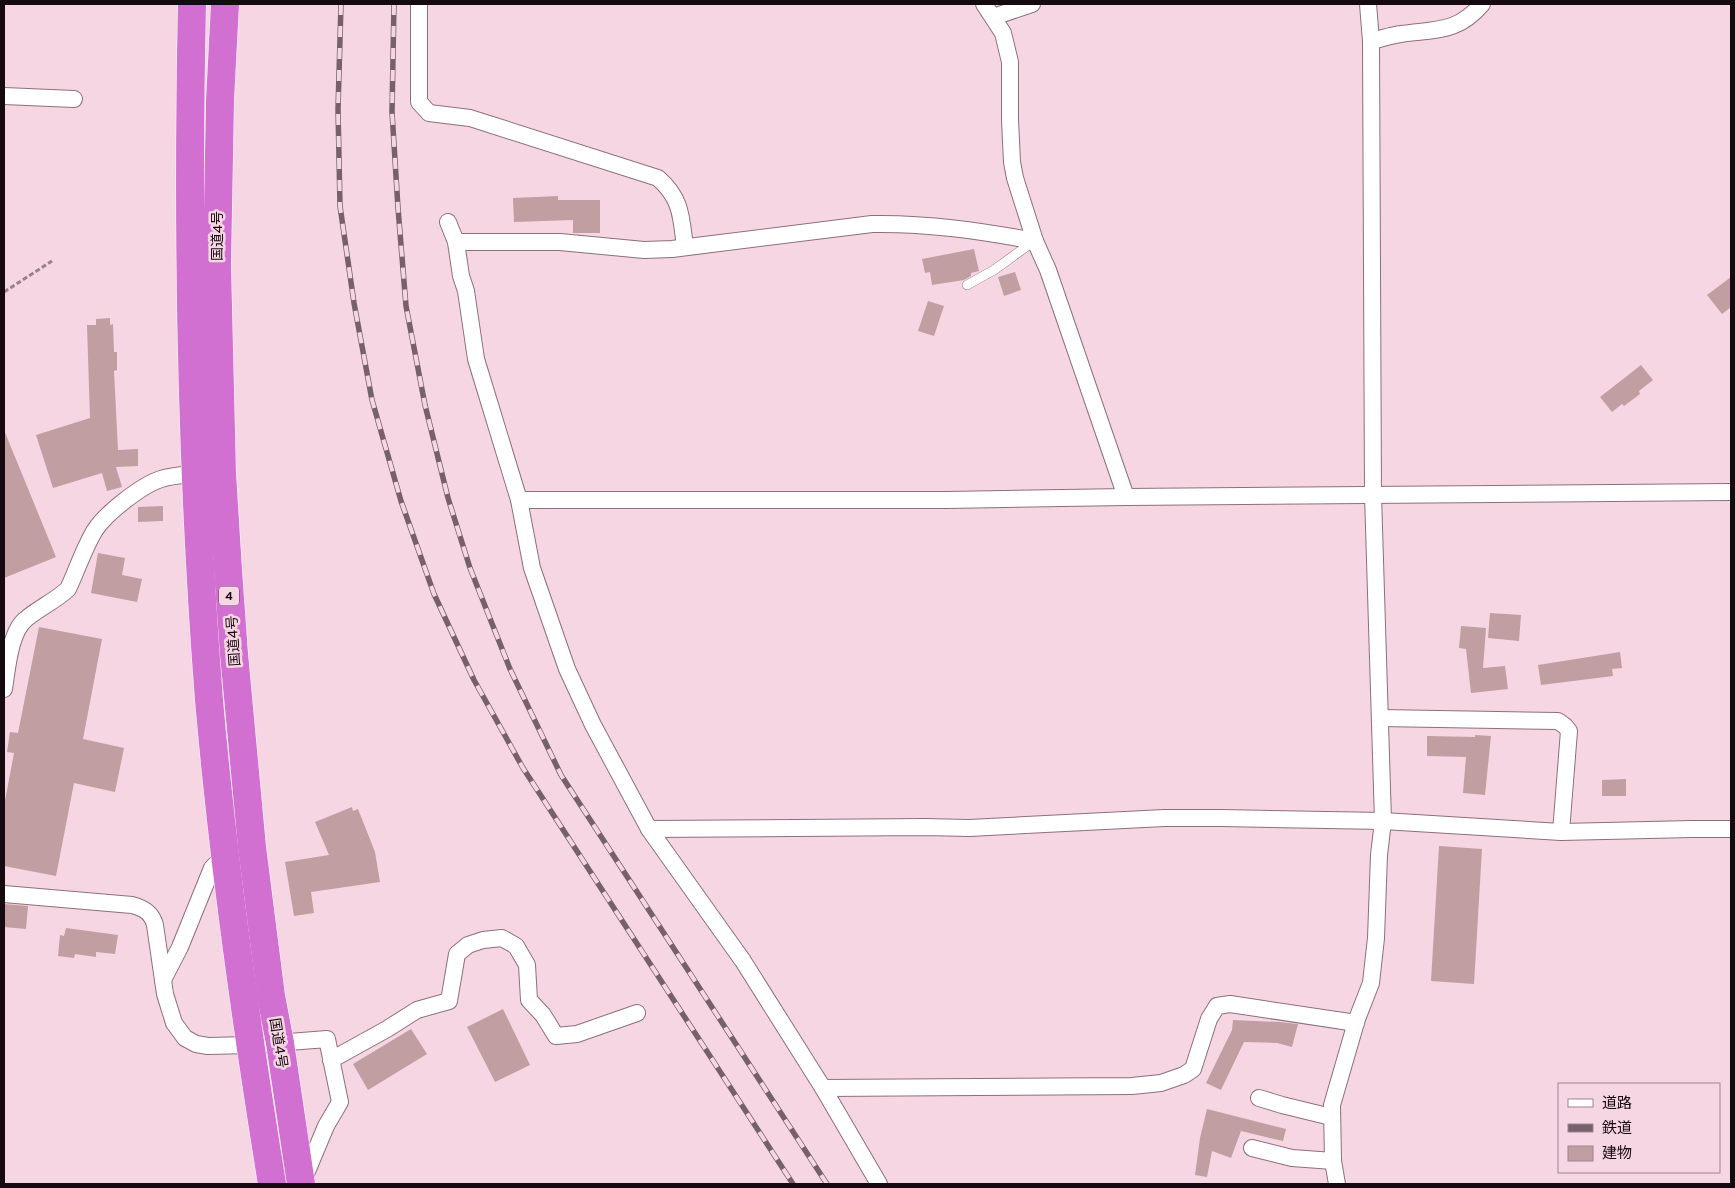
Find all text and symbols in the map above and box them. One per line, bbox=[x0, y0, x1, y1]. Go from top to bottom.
street label: 国道4号 bbox=[210, 211, 227, 261]
road number: 4 bbox=[219, 586, 239, 606]
street label: 国道4号 bbox=[224, 615, 245, 667]
street label: 国道4号 bbox=[265, 1017, 290, 1070]
legend bbox=[1558, 1083, 1720, 1173]
text: 道路 bbox=[1602, 1095, 1632, 1114]
text: 鉄道 bbox=[1602, 1120, 1632, 1139]
text: 建物 bbox=[1602, 1145, 1632, 1164]

